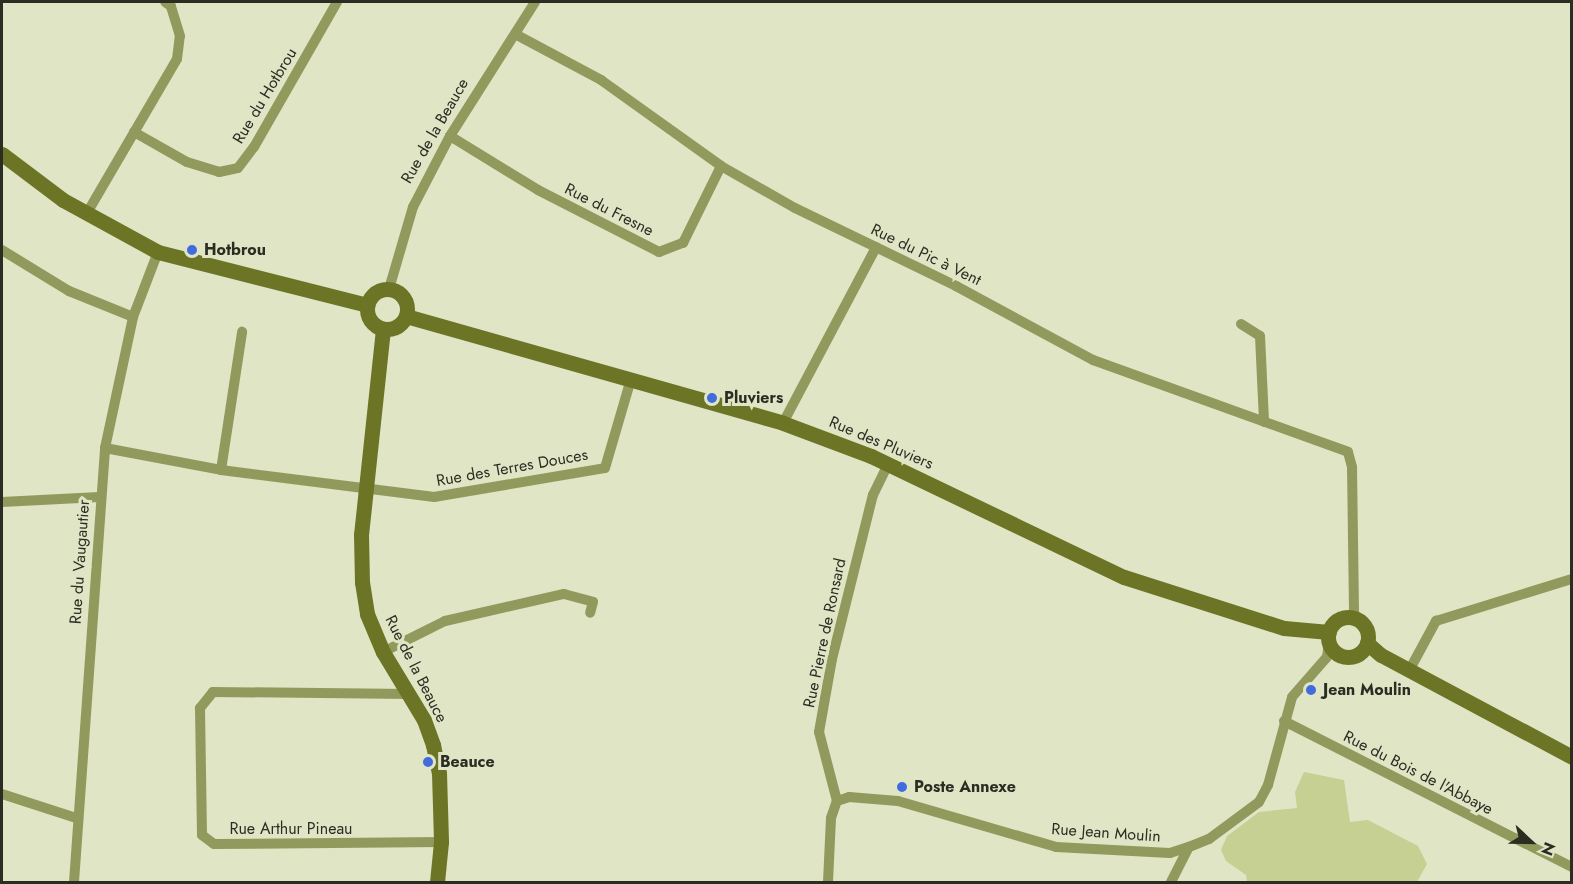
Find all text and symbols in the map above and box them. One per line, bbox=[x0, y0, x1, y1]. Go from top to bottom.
street label: Rue du Hotbrou bbox=[229, 45, 301, 147]
street label: Rue de la Beauce bbox=[397, 75, 473, 187]
street label: Rue du Fresne bbox=[561, 179, 657, 241]
street label: Rue du Pic à Vent bbox=[868, 220, 984, 290]
place label: Hotbrou bbox=[204, 240, 266, 260]
marker: Hotbrou bbox=[185, 243, 199, 257]
place label: Pluviers bbox=[724, 388, 783, 408]
marker: Pluviers bbox=[705, 391, 719, 405]
street label: Rue des Pluviers bbox=[826, 412, 936, 474]
street label: Rue des Terres Douces bbox=[435, 445, 589, 491]
street label: Rue du Vaugautier bbox=[66, 499, 94, 625]
street label: Rue Pierre de Ronsard bbox=[800, 556, 850, 710]
street label: Rue de la Beauce bbox=[381, 612, 451, 726]
place label: Jean Moulin bbox=[1323, 680, 1411, 700]
marker: Jean Moulin bbox=[1304, 683, 1318, 697]
street label: Rue du Bois de l'Abbaye bbox=[1340, 727, 1496, 819]
place label: Beauce bbox=[440, 752, 495, 772]
marker: Beauce bbox=[421, 755, 435, 769]
place label: Poste Annexe bbox=[914, 777, 1016, 797]
marker: Poste Annexe bbox=[895, 780, 909, 794]
north arrow bbox=[1501, 812, 1561, 872]
street label: Rue Arthur Pineau bbox=[229, 819, 353, 839]
street label: Rue Jean Moulin bbox=[1051, 820, 1161, 846]
text: N bbox=[1535, 839, 1561, 859]

